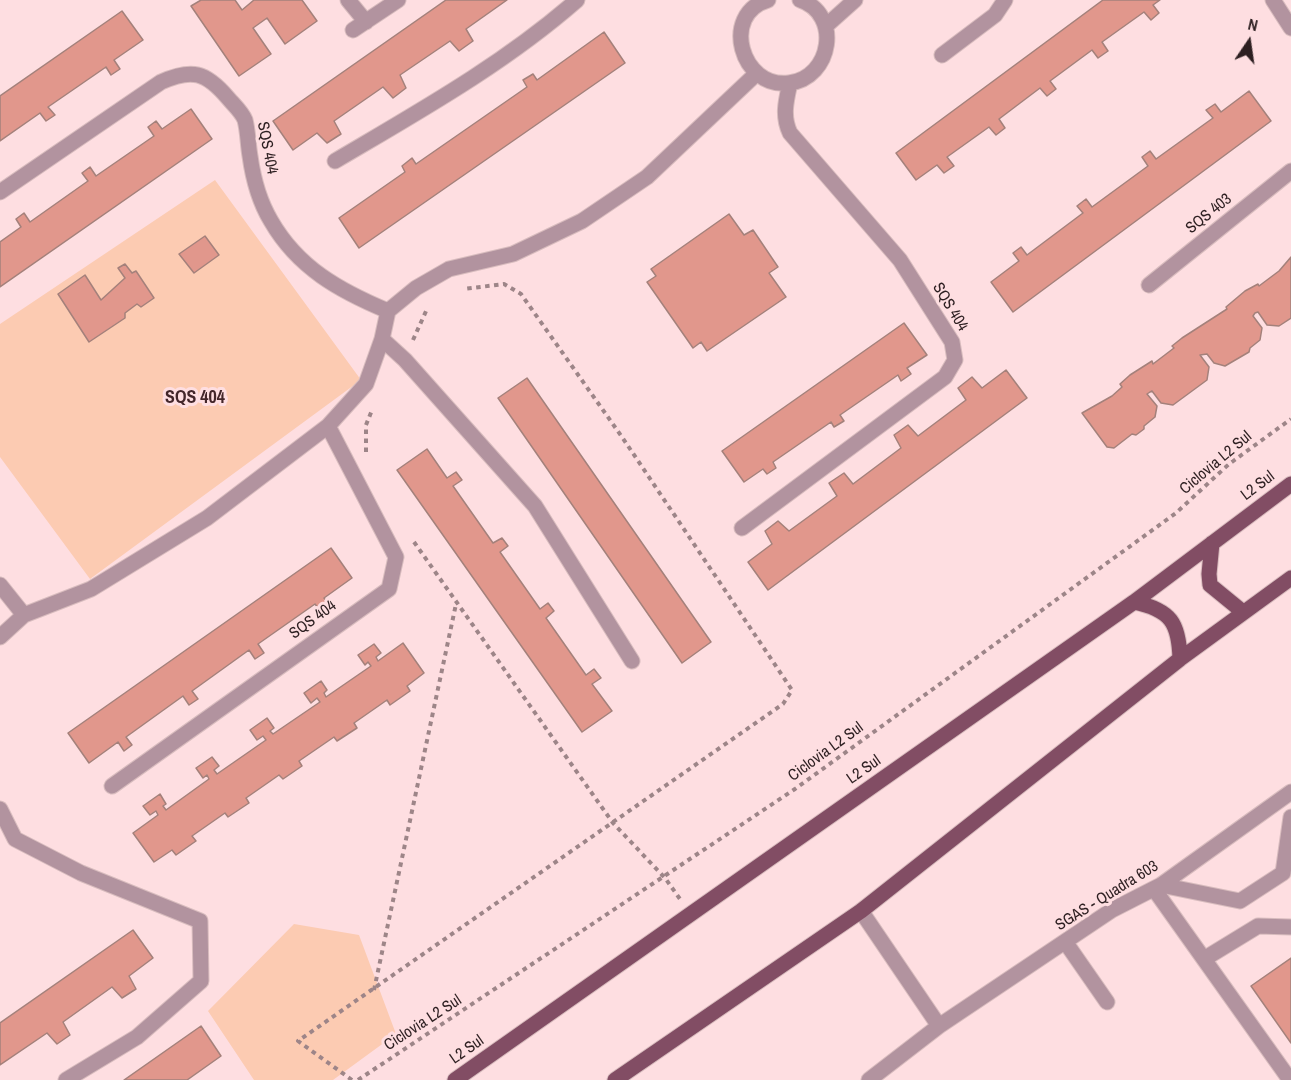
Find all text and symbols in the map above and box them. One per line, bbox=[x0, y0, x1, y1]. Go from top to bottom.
north arrow bbox=[1219, 12, 1279, 72]
text: N bbox=[1246, 13, 1260, 36]
street label: SQS 404 bbox=[252, 120, 282, 176]
street label: SQS 403 bbox=[1182, 190, 1236, 238]
street label: SQS 404 bbox=[928, 279, 972, 335]
district label: SQS 404 bbox=[165, 387, 225, 409]
street label: Ciclovia L2 Sul bbox=[1176, 427, 1256, 499]
street label: L2 Sul bbox=[1237, 467, 1279, 505]
street label: SQS 404 bbox=[286, 597, 340, 643]
street label: Ciclovia L2 Sul bbox=[785, 718, 867, 786]
street label: L2 Sul bbox=[843, 751, 885, 789]
street label: SGAS - Quadra 603 bbox=[1052, 857, 1162, 935]
street label: Ciclovia L2 Sul bbox=[381, 991, 465, 1055]
street label: L2 Sul bbox=[446, 1031, 488, 1069]

